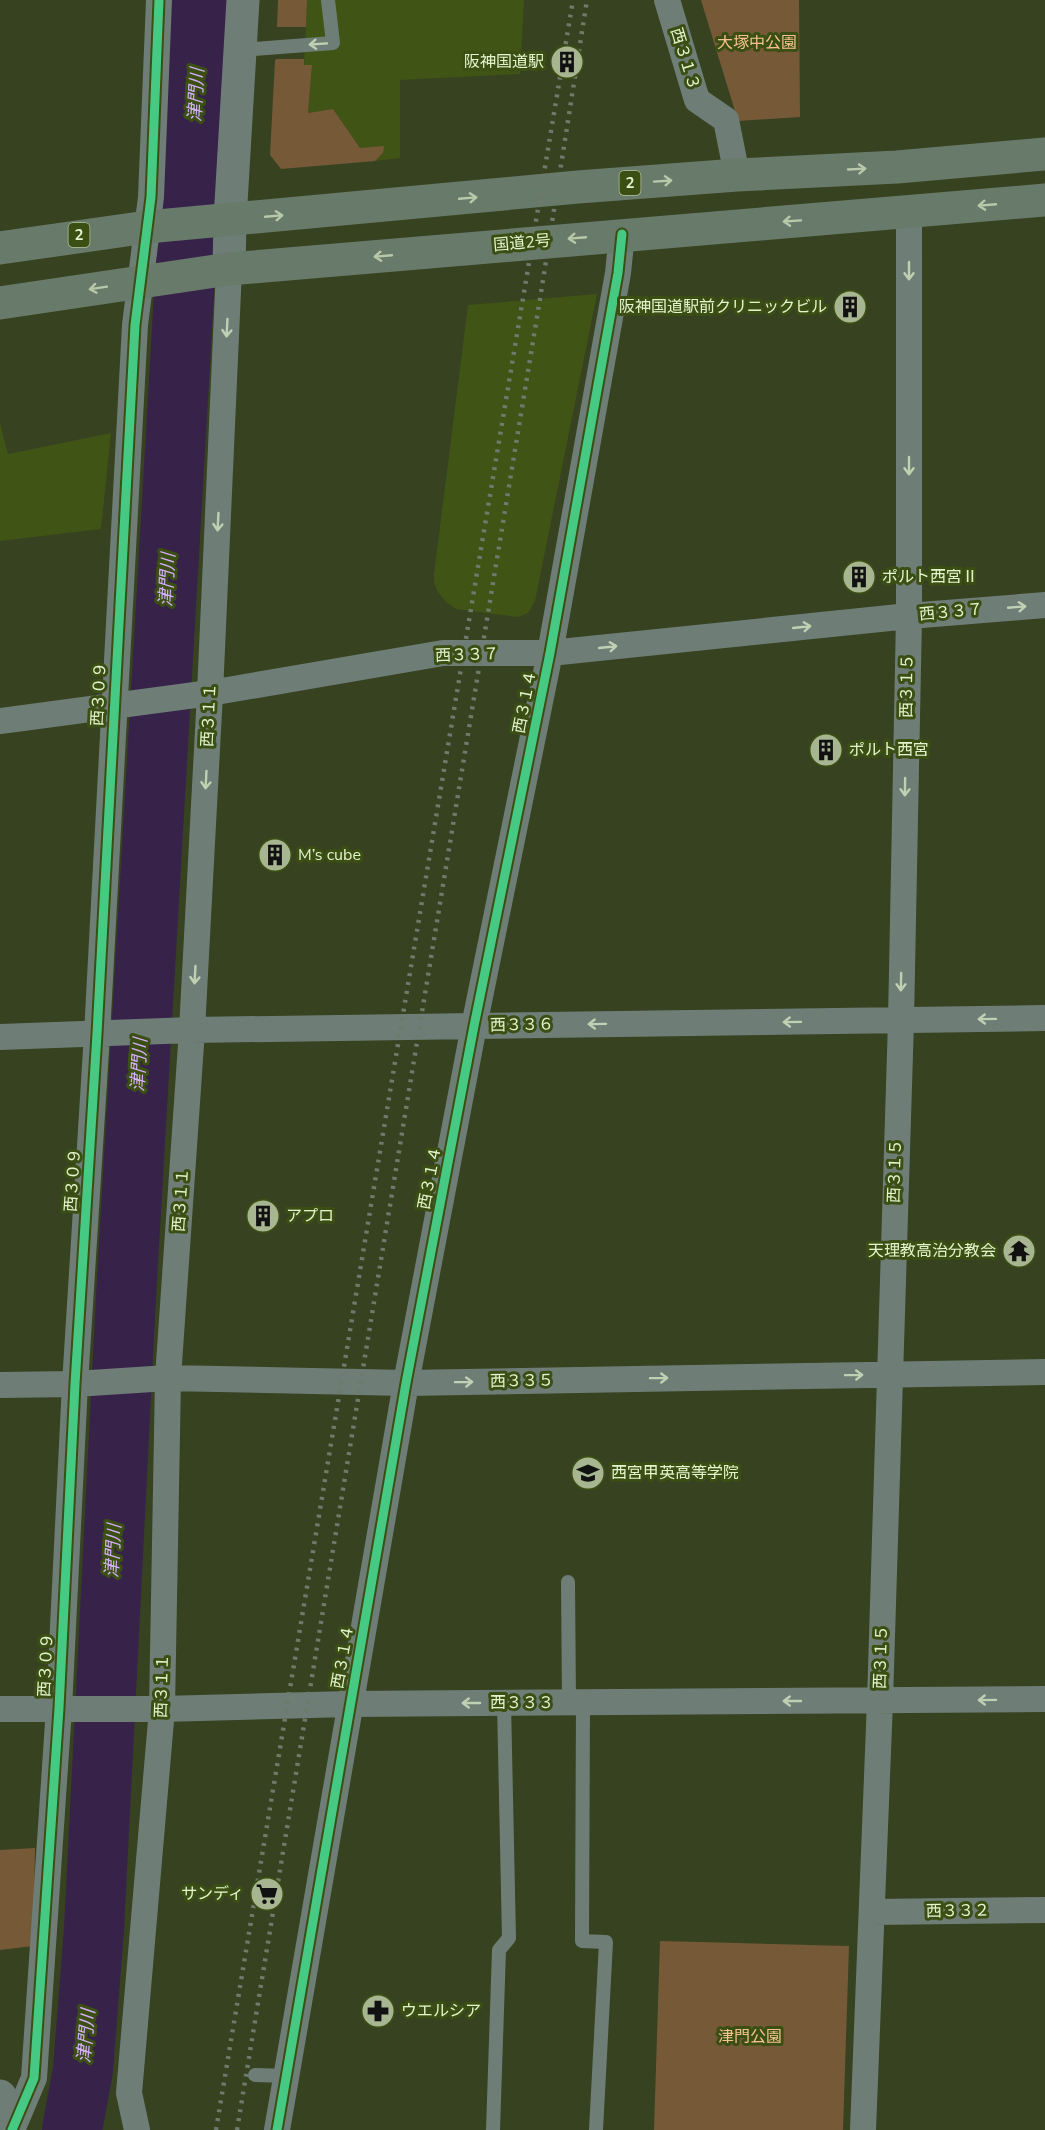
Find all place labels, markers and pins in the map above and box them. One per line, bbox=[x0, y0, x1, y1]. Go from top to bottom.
building icon: 阪神国道駅 bbox=[549, 44, 585, 80]
place label: 阪神国道駅 bbox=[464, 51, 544, 73]
building icon: 阪神国道駅前クリニックビル bbox=[832, 289, 868, 325]
place label: 阪神国道駅前クリニックビル bbox=[619, 296, 827, 318]
building icon: ポルト西宮Ⅱ bbox=[841, 559, 877, 595]
place label: ポルト西宮Ⅱ bbox=[882, 566, 978, 588]
building icon: ポルト西宮 bbox=[808, 732, 844, 768]
place label: ポルト西宮 bbox=[849, 739, 929, 761]
building icon: M’s cube bbox=[257, 837, 293, 873]
place label: M’s cube bbox=[298, 844, 361, 866]
building icon: アプロ bbox=[245, 1198, 281, 1234]
place label: アプロ bbox=[286, 1205, 334, 1227]
temple icon: 天理教高治分教会 bbox=[1001, 1233, 1037, 1269]
place label: 天理教高治分教会 bbox=[868, 1240, 996, 1262]
school or university icon: 西宮甲英高等学院 bbox=[570, 1455, 606, 1491]
place label: 西宮甲英高等学院 bbox=[611, 1462, 739, 1484]
supermarket icon: サンディ bbox=[249, 1876, 285, 1912]
place label: サンディ bbox=[181, 1883, 244, 1905]
pharmacy icon: ウエルシア bbox=[360, 1993, 396, 2029]
place label: ウエルシア bbox=[401, 2000, 481, 2022]

